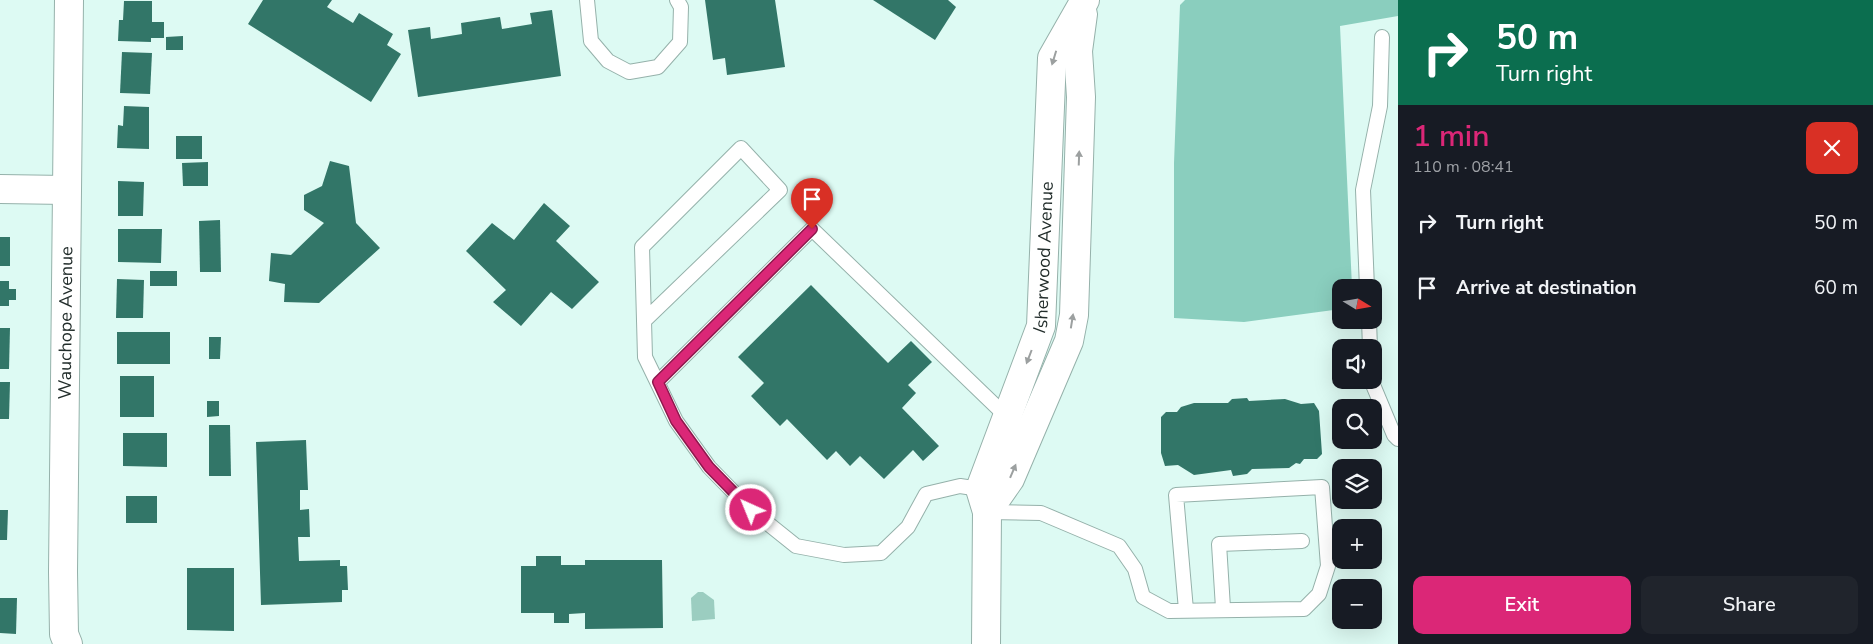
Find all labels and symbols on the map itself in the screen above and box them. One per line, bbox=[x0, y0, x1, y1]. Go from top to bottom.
one-way arrow bbox=[1050, 51, 1058, 66]
one-way arrow bbox=[1075, 150, 1083, 166]
pin bbox=[791, 178, 833, 229]
street label: Isherwood Avenue bbox=[1027, 181, 1059, 337]
street label: Wauchope Avenue bbox=[53, 246, 78, 399]
north arrow bbox=[1332, 279, 1382, 329]
one-way arrow bbox=[1069, 312, 1077, 328]
one-way arrow bbox=[1025, 350, 1032, 365]
one-way arrow bbox=[1010, 464, 1018, 478]
position arrow bbox=[724, 483, 776, 535]

